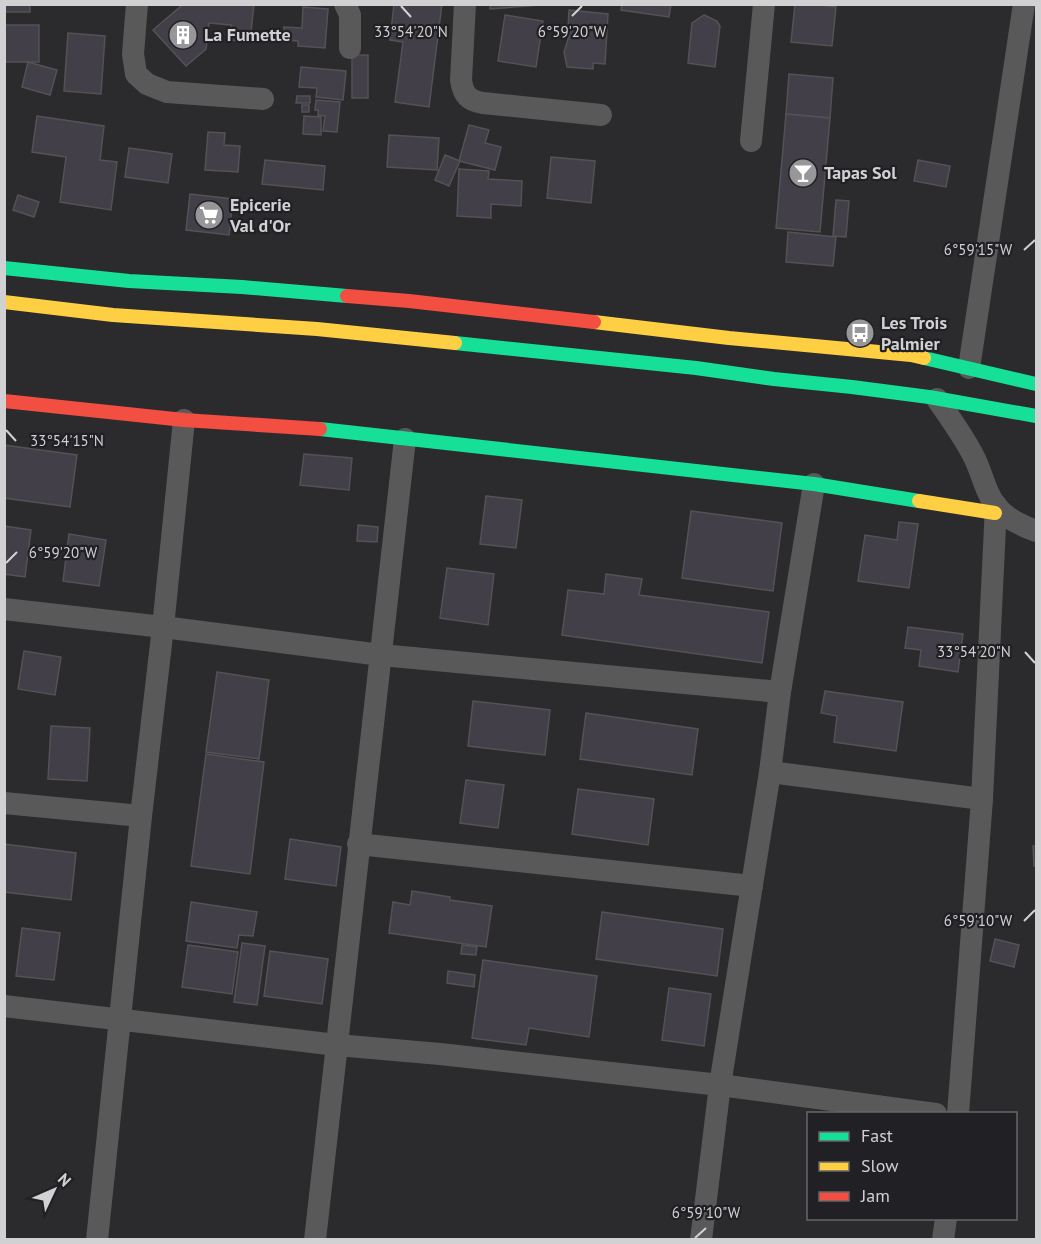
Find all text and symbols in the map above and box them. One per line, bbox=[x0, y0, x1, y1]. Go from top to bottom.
building icon: La Fumette bbox=[167, 19, 199, 51]
text: 33°54'20"N bbox=[374, 22, 448, 41]
text: 6°59'20"W bbox=[538, 22, 607, 41]
place label: La Fumette bbox=[204, 23, 291, 46]
bar icon: Tapas Sol bbox=[787, 157, 819, 189]
place label: Tapas Sol bbox=[824, 161, 897, 184]
place label: Epicerie Val d'Or bbox=[229, 193, 291, 237]
supermarket icon: Epicerie Val d'Or bbox=[193, 199, 225, 231]
text: 6°59'15"W bbox=[944, 240, 1013, 259]
place label: Les Trois Palmier bbox=[881, 311, 947, 355]
bus stop icon: Les Trois Palmier bbox=[844, 317, 876, 349]
text: 33°54'15"N bbox=[30, 431, 104, 450]
text: 6°59'20"W bbox=[29, 543, 98, 562]
text: 33°54'20"N bbox=[937, 642, 1011, 661]
text: 6°59'10"W bbox=[944, 911, 1013, 930]
legend bbox=[807, 1112, 1017, 1220]
text: Fast bbox=[861, 1124, 893, 1147]
text: Slow bbox=[861, 1154, 899, 1177]
north arrow bbox=[24, 1160, 84, 1220]
text: N bbox=[54, 1169, 76, 1190]
text: Jam bbox=[860, 1184, 890, 1207]
text: 6°59'10"W bbox=[672, 1203, 741, 1222]

